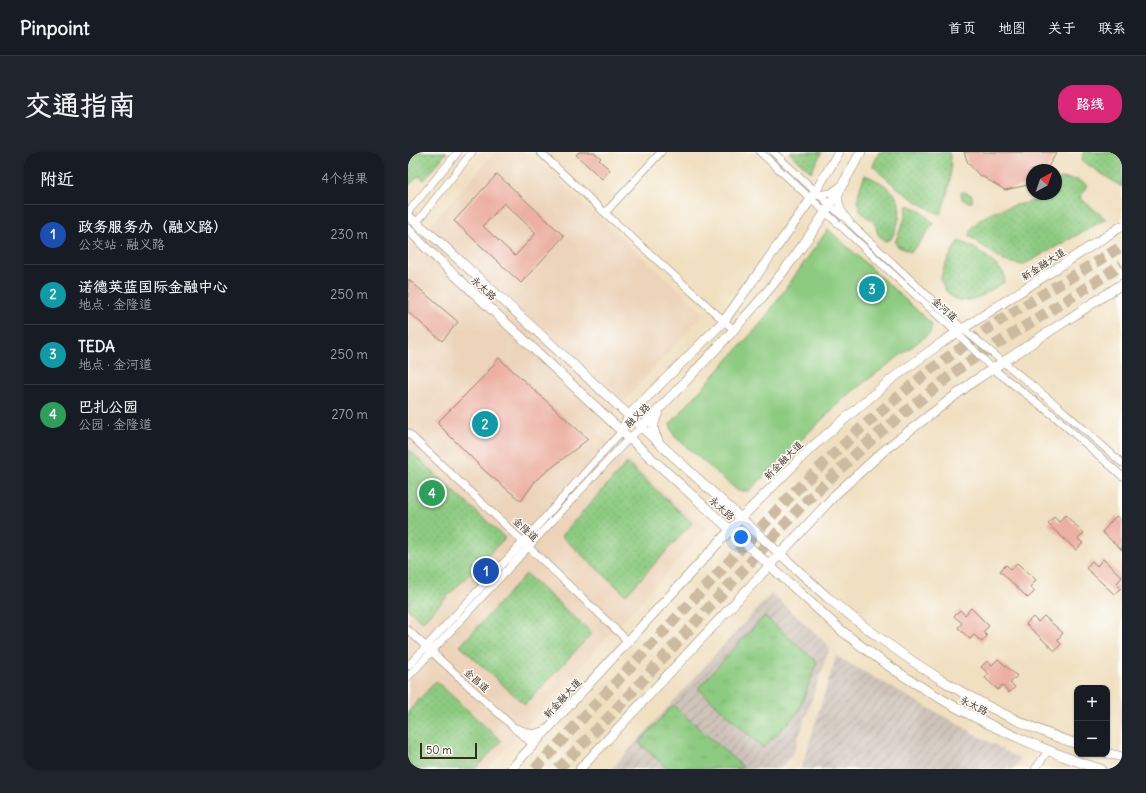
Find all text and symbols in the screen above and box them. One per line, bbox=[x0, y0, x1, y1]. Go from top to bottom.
text: Pinpoint bbox=[20, 16, 90, 40]
text: 首页 bbox=[948, 19, 976, 37]
text: 地图 bbox=[998, 19, 1026, 37]
text: 关于 bbox=[1048, 19, 1076, 37]
text: 联系 bbox=[1098, 19, 1126, 37]
button: 路线 bbox=[1058, 85, 1122, 123]
text: 交通指南 bbox=[24, 87, 136, 123]
north arrow bbox=[1026, 164, 1062, 200]
text: 附近 bbox=[40, 168, 74, 190]
text: 4个结果 bbox=[321, 170, 368, 187]
text: 政务服务办（融义路） bbox=[78, 217, 228, 236]
text: 1 bbox=[50, 226, 56, 243]
text: 230 m bbox=[330, 226, 368, 243]
text: 公交站 · 融义路 bbox=[78, 236, 165, 253]
street label: 新金融大道 bbox=[1019, 245, 1068, 283]
street label: 永太路 bbox=[468, 273, 499, 303]
pin: 3 bbox=[859, 274, 885, 304]
text: 诺德英蓝国际金融中心 bbox=[78, 277, 228, 296]
text: 2 bbox=[49, 286, 57, 303]
text: 250 m bbox=[330, 286, 368, 303]
street label: 金河道 bbox=[929, 294, 960, 324]
text: 地点 · 金隆道 bbox=[78, 296, 152, 313]
text: TEDA bbox=[78, 337, 115, 356]
text: 3 bbox=[49, 346, 57, 363]
text: 250 m bbox=[330, 346, 368, 363]
text: 地点 · 金河道 bbox=[78, 356, 152, 373]
text: 巴扎公园 bbox=[78, 397, 138, 416]
street label: 融义路 bbox=[622, 400, 653, 430]
text: 4 bbox=[49, 406, 57, 423]
text: 270 m bbox=[331, 406, 368, 423]
pin: 2 bbox=[472, 409, 498, 439]
text: 公园 · 金隆道 bbox=[78, 416, 152, 433]
street label: 新金融大道 bbox=[761, 438, 806, 483]
pin: 4 bbox=[419, 478, 445, 508]
street label: 永太路 bbox=[706, 494, 737, 523]
street label: 金隆道 bbox=[510, 514, 541, 544]
your location bbox=[731, 527, 751, 547]
pin: 1 bbox=[473, 556, 499, 586]
street label: 金昌道 bbox=[461, 666, 492, 695]
street label: 新金融大道 bbox=[541, 676, 584, 721]
map controls bbox=[1074, 685, 1110, 757]
button: + bbox=[1074, 685, 1110, 721]
street label: 永太路 bbox=[957, 693, 990, 718]
button: − bbox=[1074, 721, 1110, 757]
scale bar bbox=[420, 741, 477, 760]
text: 50 m bbox=[426, 743, 452, 757]

